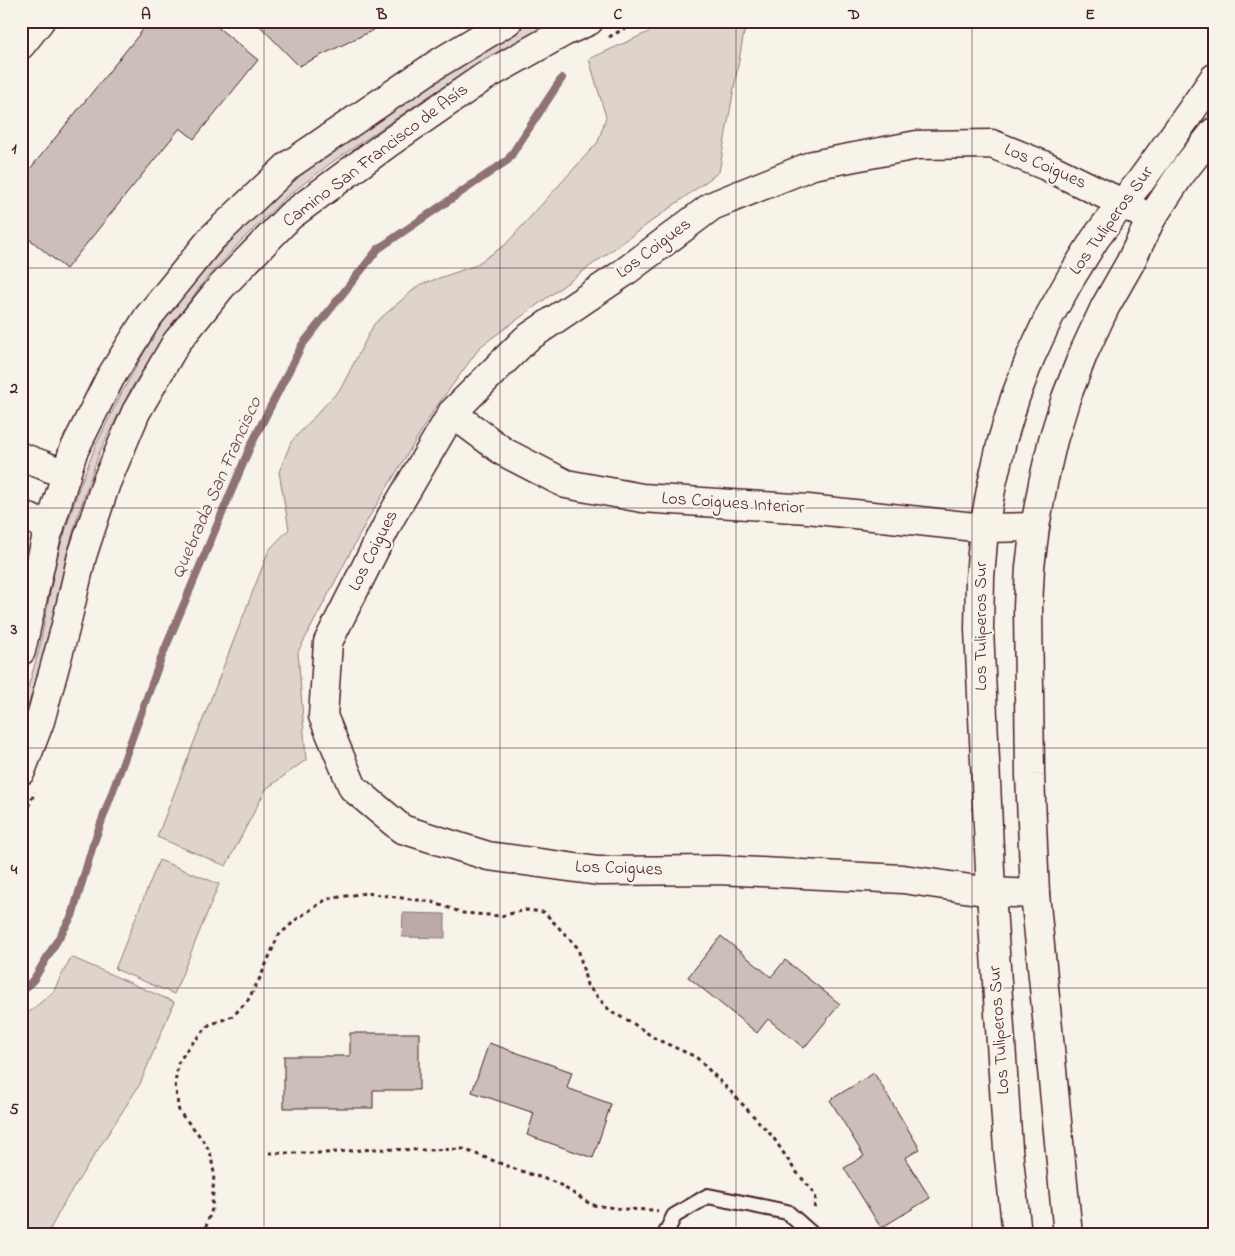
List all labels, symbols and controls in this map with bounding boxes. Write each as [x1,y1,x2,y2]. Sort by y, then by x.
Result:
text: A [141,3,151,27]
text: B [376,3,388,27]
text: C [614,3,623,27]
text: D [847,3,860,27]
text: E [1085,3,1095,27]
street label: Camino San Francisco de Asís [278,78,474,234]
text: 1 [11,137,17,161]
street label: Los Coigues [999,137,1090,198]
street label: Los Tuliperos Sur [1063,161,1161,281]
street label: Los Coigues [611,212,697,287]
text: 2 [9,377,18,401]
water label: Quebrada San Francisco [165,392,270,583]
street label: Los Coigues Interior [661,486,806,523]
street label: Los Coigues [343,506,406,596]
street label: Los Tuliperos Sur [969,561,995,691]
text: 3 [10,618,18,642]
street label: Los Coigues [575,854,663,885]
text: 4 [10,858,18,882]
street label: Los Tuliperos Sur [982,964,1017,1095]
text: 5 [9,1098,19,1122]

